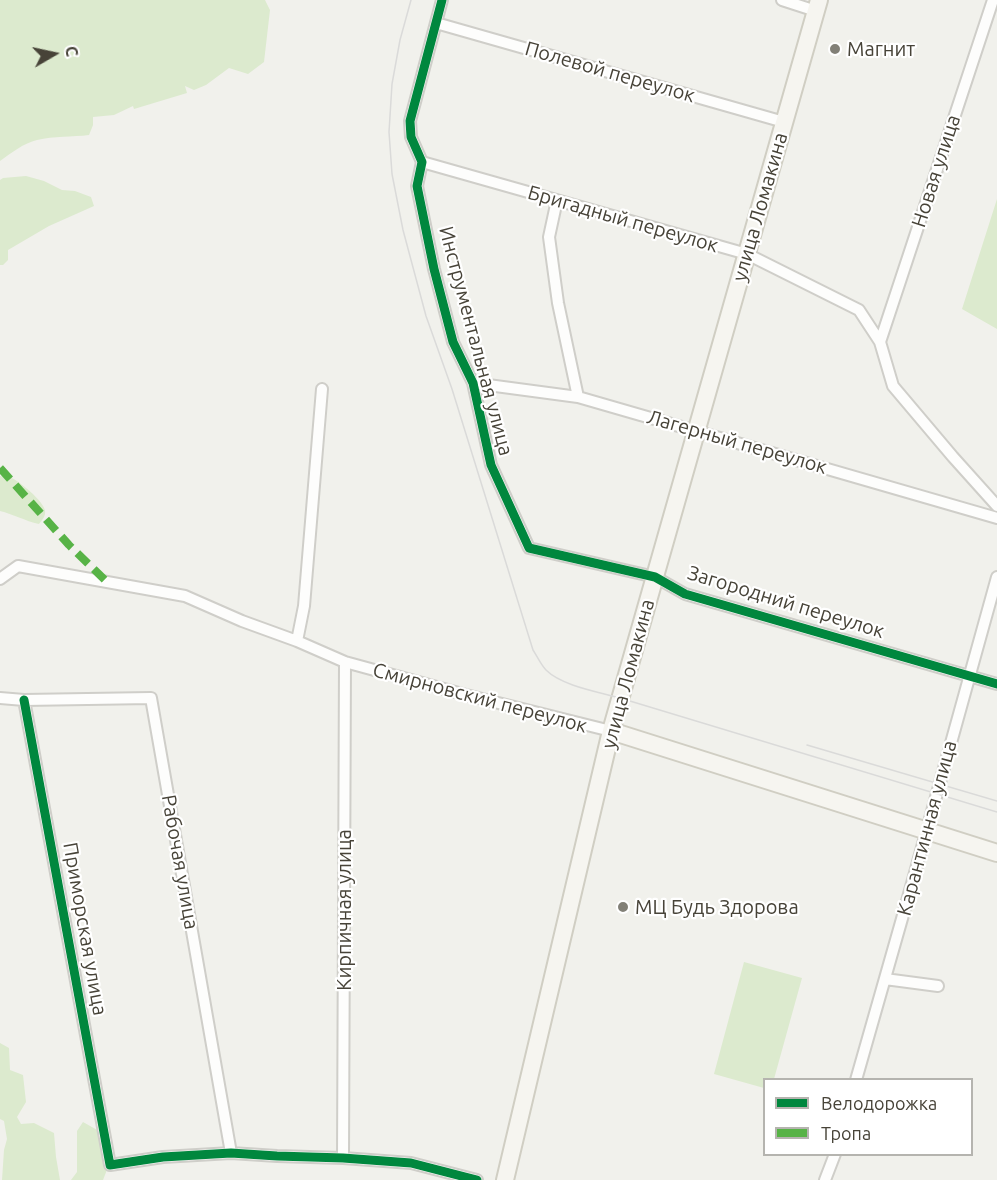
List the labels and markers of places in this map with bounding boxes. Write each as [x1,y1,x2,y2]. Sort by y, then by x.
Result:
place label: Магнит [847,37,915,61]
marker: Магнит [828,42,842,56]
place label: МЦ Будь Здорова [635,895,799,919]
marker: МЦ Будь Здорова [616,900,630,914]

